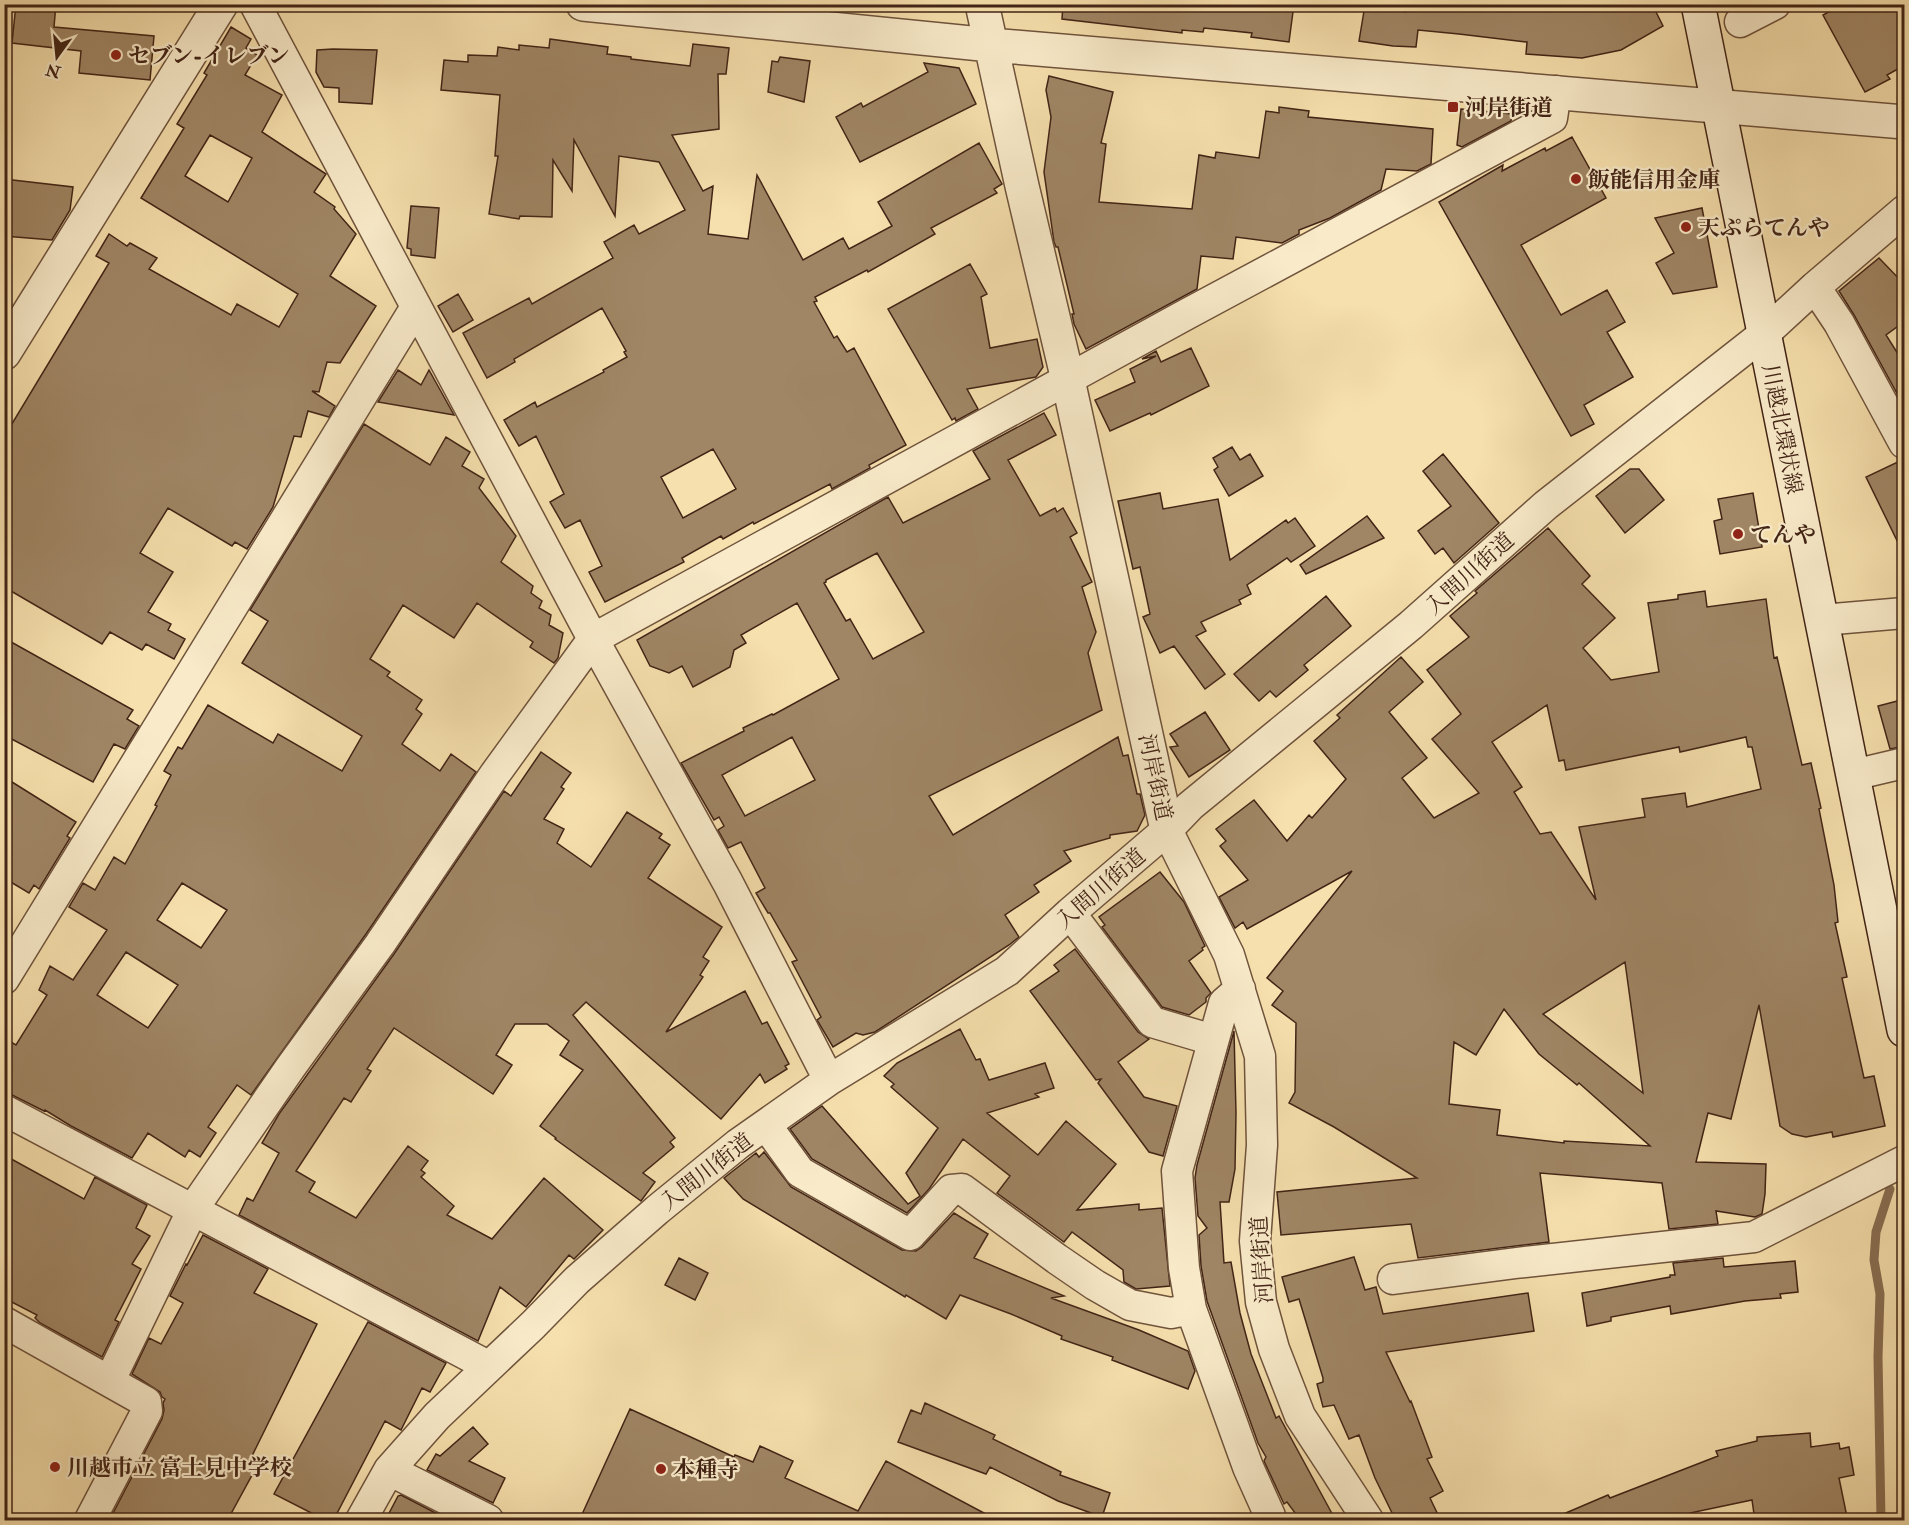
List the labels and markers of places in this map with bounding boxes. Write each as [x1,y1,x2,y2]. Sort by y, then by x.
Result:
place label: セブン-イレブン [128,42,290,70]
marker: セブン-イレブン [109,48,123,62]
place label: 河岸街道 [1465,94,1553,122]
marker: 河岸街道 [1446,100,1460,114]
place label: 飯能信用金庫 [1588,166,1720,194]
marker: 飯能信用金庫 [1569,172,1583,186]
place label: 天ぷらてんや [1698,214,1830,242]
marker: 天ぷらてんや [1679,220,1693,234]
place label: てんや [1750,521,1816,549]
marker: てんや [1731,527,1745,541]
place label: 川越市立 富士見中学校 [67,1454,292,1482]
place label: 本種寺 [673,1456,739,1484]
marker: 川越市立 富士見中学校 [48,1460,62,1474]
marker: 本種寺 [654,1462,668,1476]

